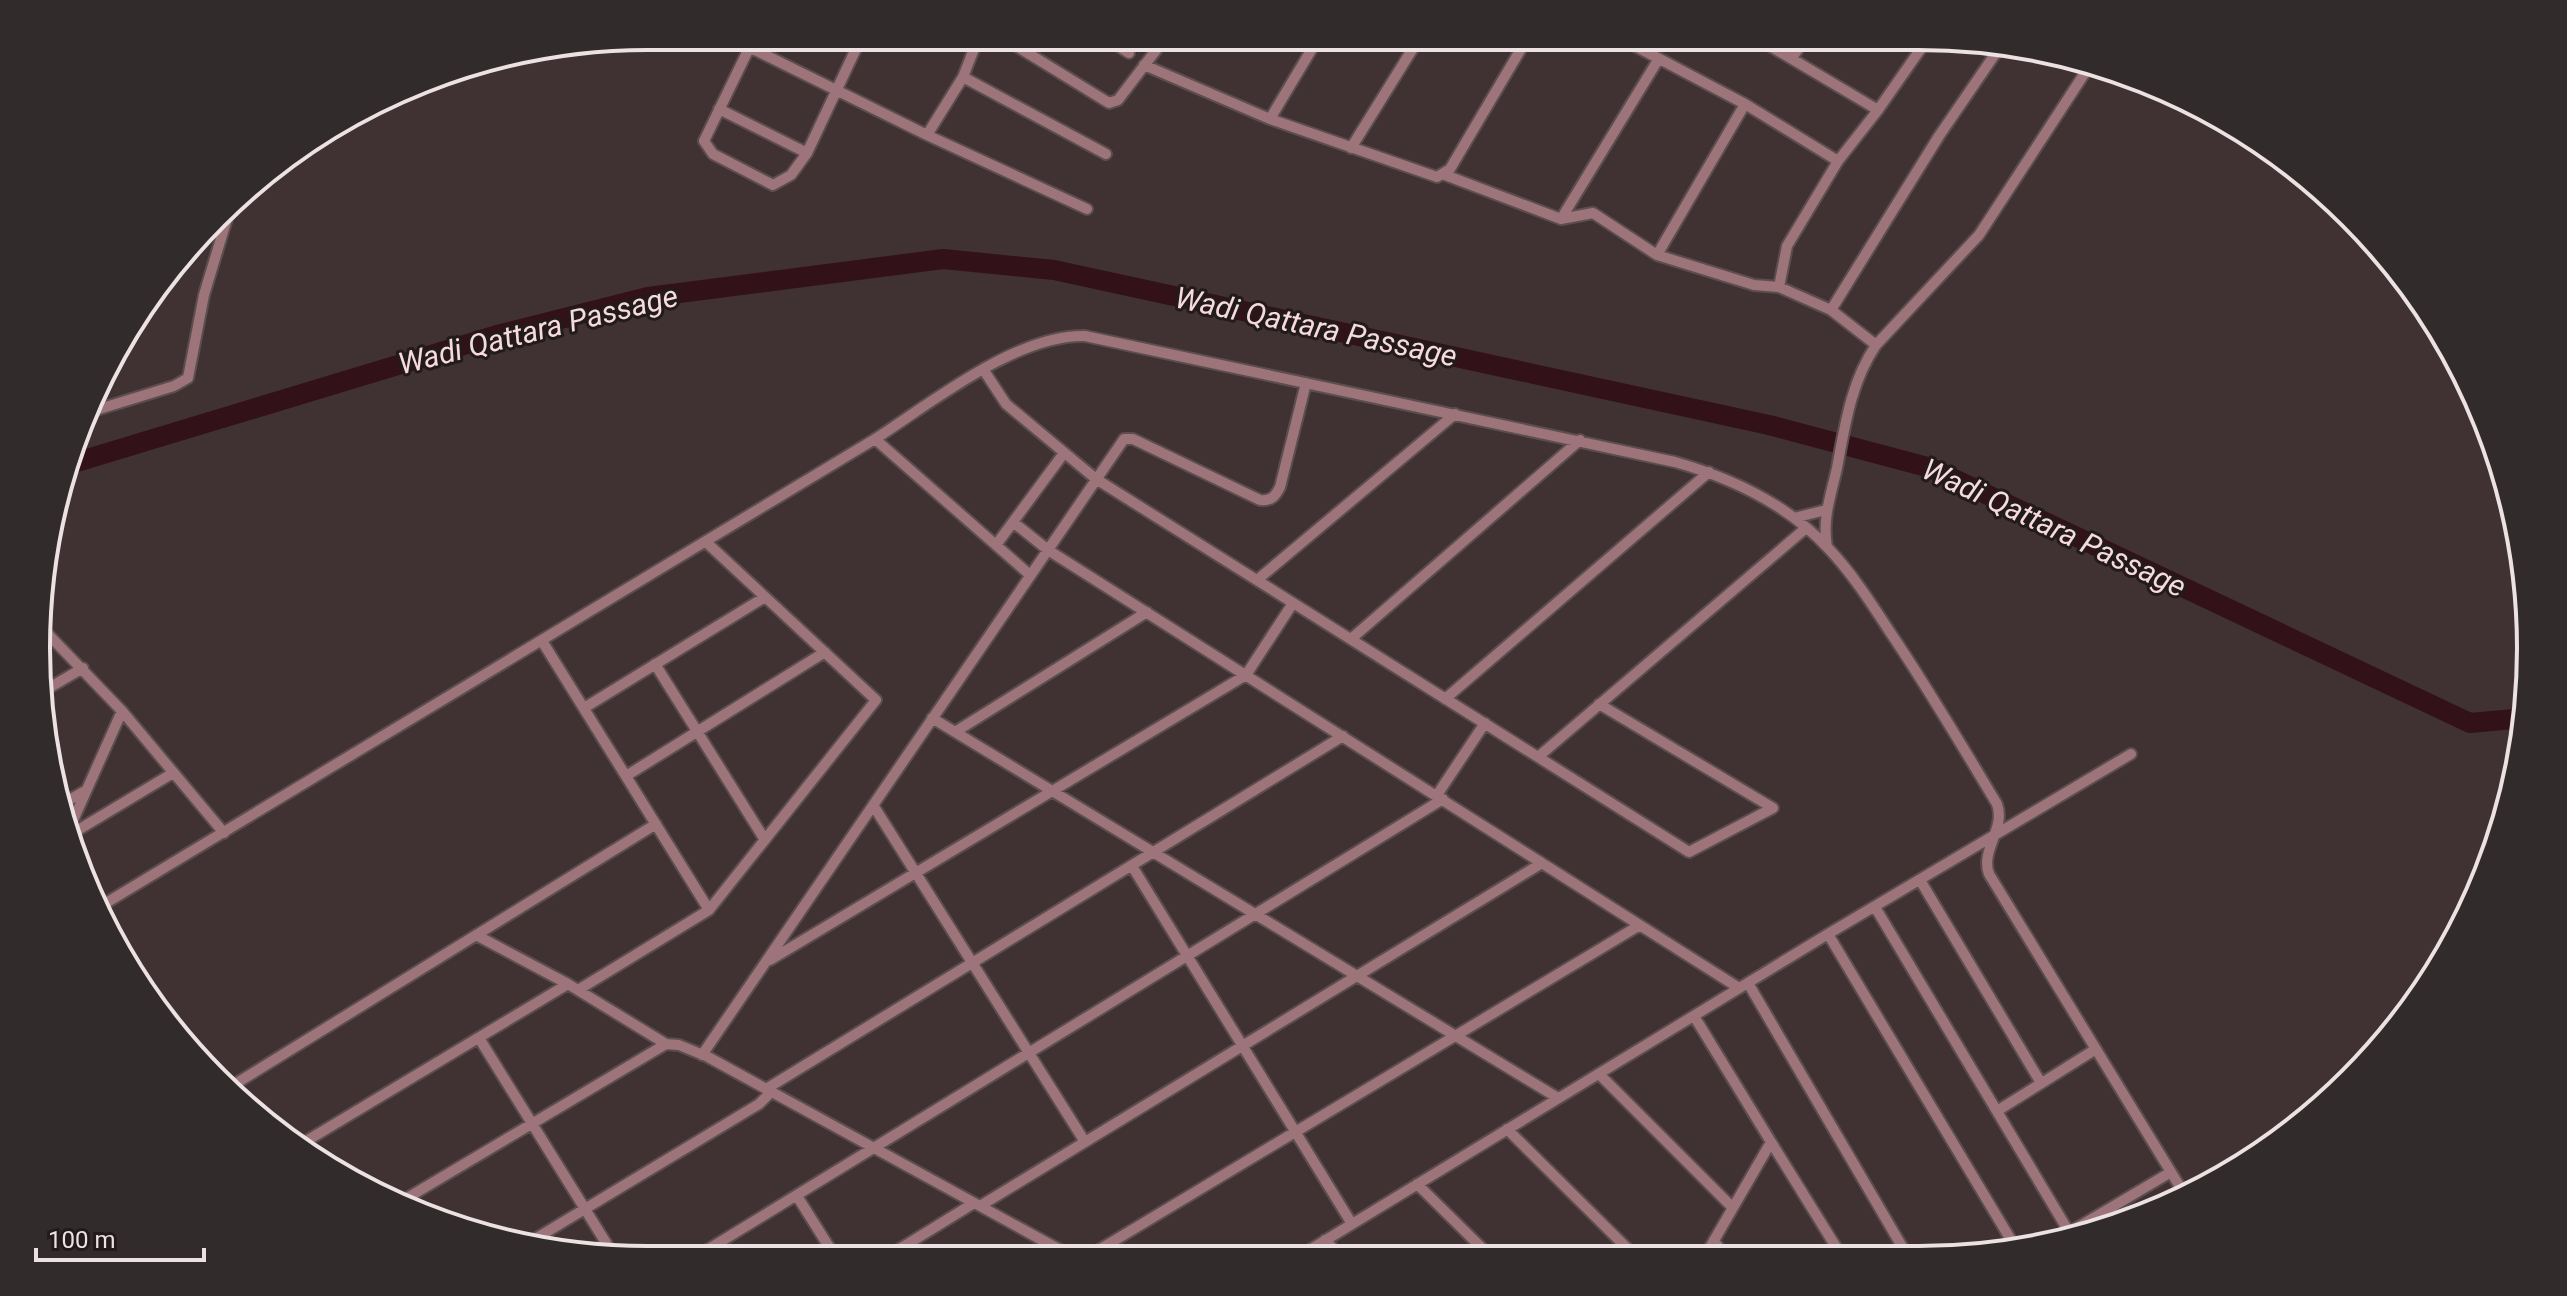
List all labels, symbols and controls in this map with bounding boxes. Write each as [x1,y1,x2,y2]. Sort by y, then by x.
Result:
water label: Wadi Qattara Passage [394,278,681,381]
water label: Wadi Qattara Passage [1172,280,1460,373]
water label: Wadi Qattara Passage [1917,451,2192,604]
scale bar [36,1212,204,1262]
text: 100 m [48,1226,115,1254]

